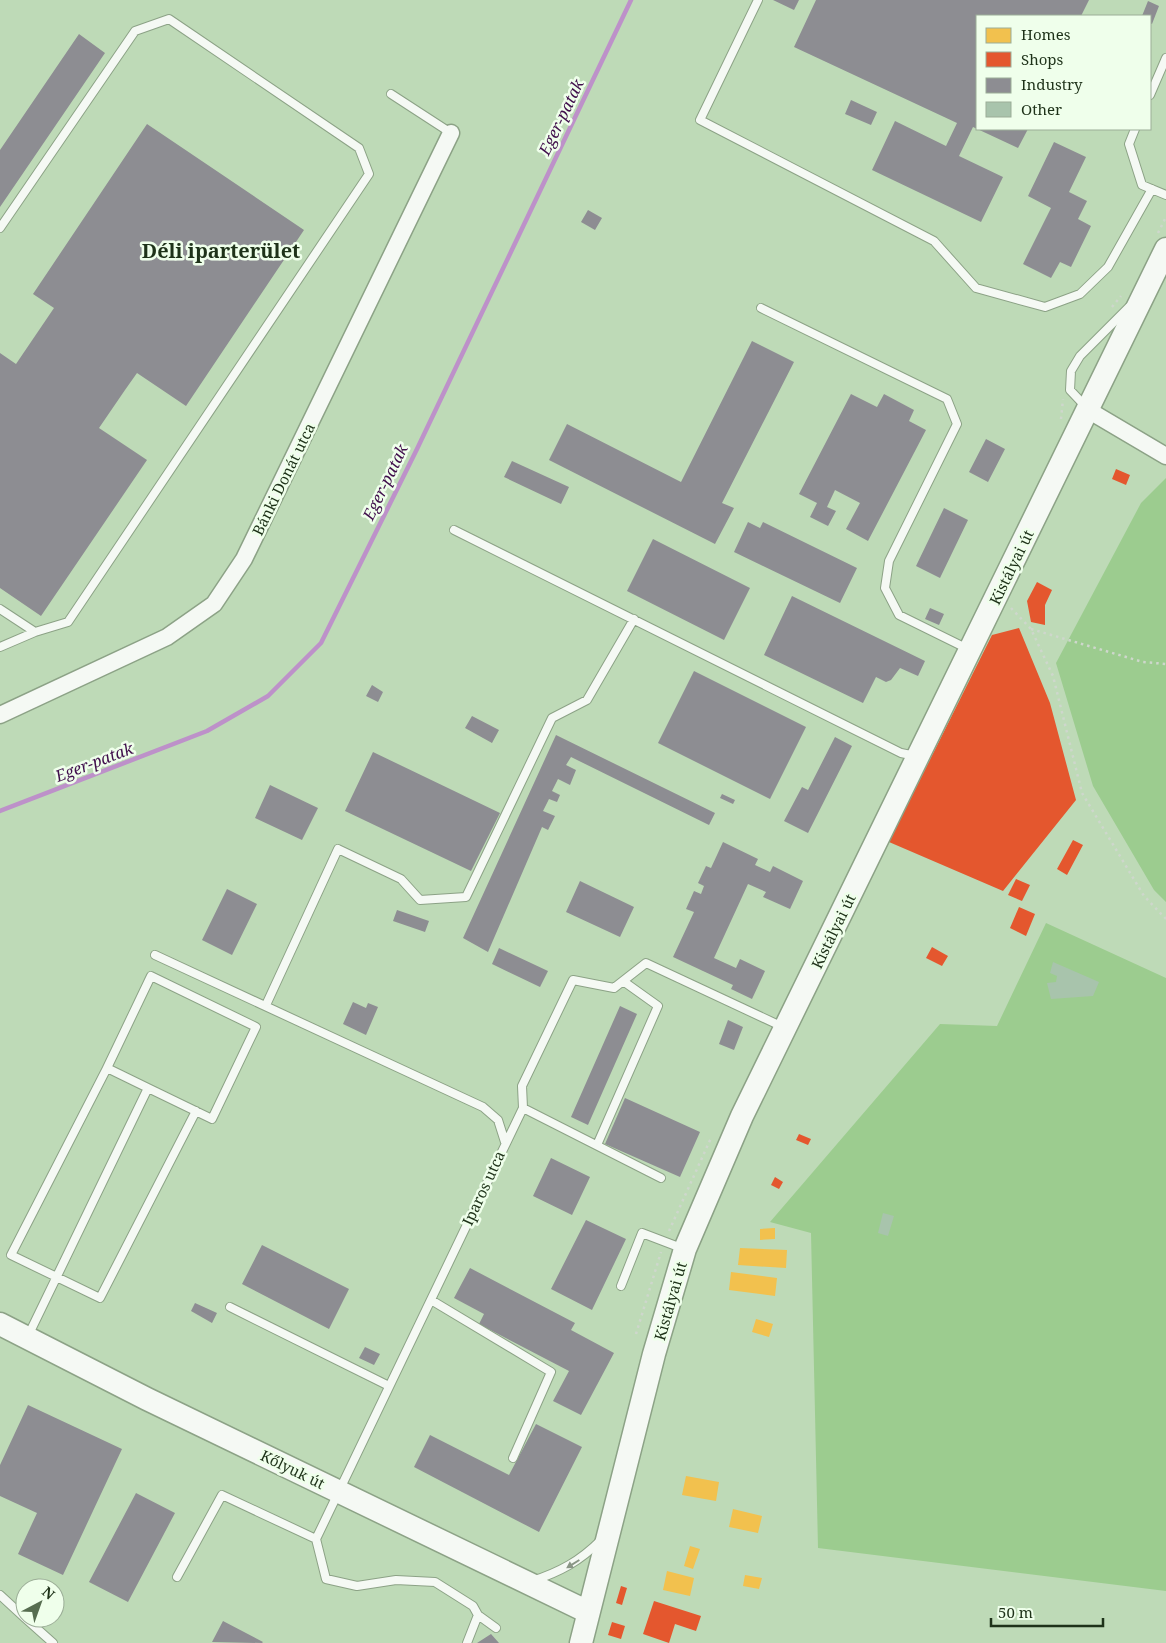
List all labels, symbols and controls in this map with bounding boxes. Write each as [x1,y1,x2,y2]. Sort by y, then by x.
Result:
legend [976,15,1151,130]
text: Homes [1021,24,1071,44]
text: Shops [1021,49,1064,69]
text: Industry [1021,74,1083,94]
water label: Eger-patak [533,75,589,160]
text: Other [1021,99,1062,119]
district label: Déli iparterület [142,237,300,264]
street label: Bánki Donát utca [247,419,319,539]
water label: Eger-patak [357,440,413,525]
street label: Kistályai út [984,526,1038,608]
water label: Eger-patak [51,737,137,787]
street label: Kistályai út [806,890,860,972]
street label: Iparos utca [457,1147,509,1229]
street label: Kistályai út [649,1259,691,1343]
street label: Kőlyuk út [258,1445,328,1493]
one-way arrow [566,1559,579,1568]
north arrow [15,1578,65,1628]
text: N [38,1582,59,1604]
scale bar [991,1596,1104,1628]
text: 50 m [998,1602,1033,1622]

